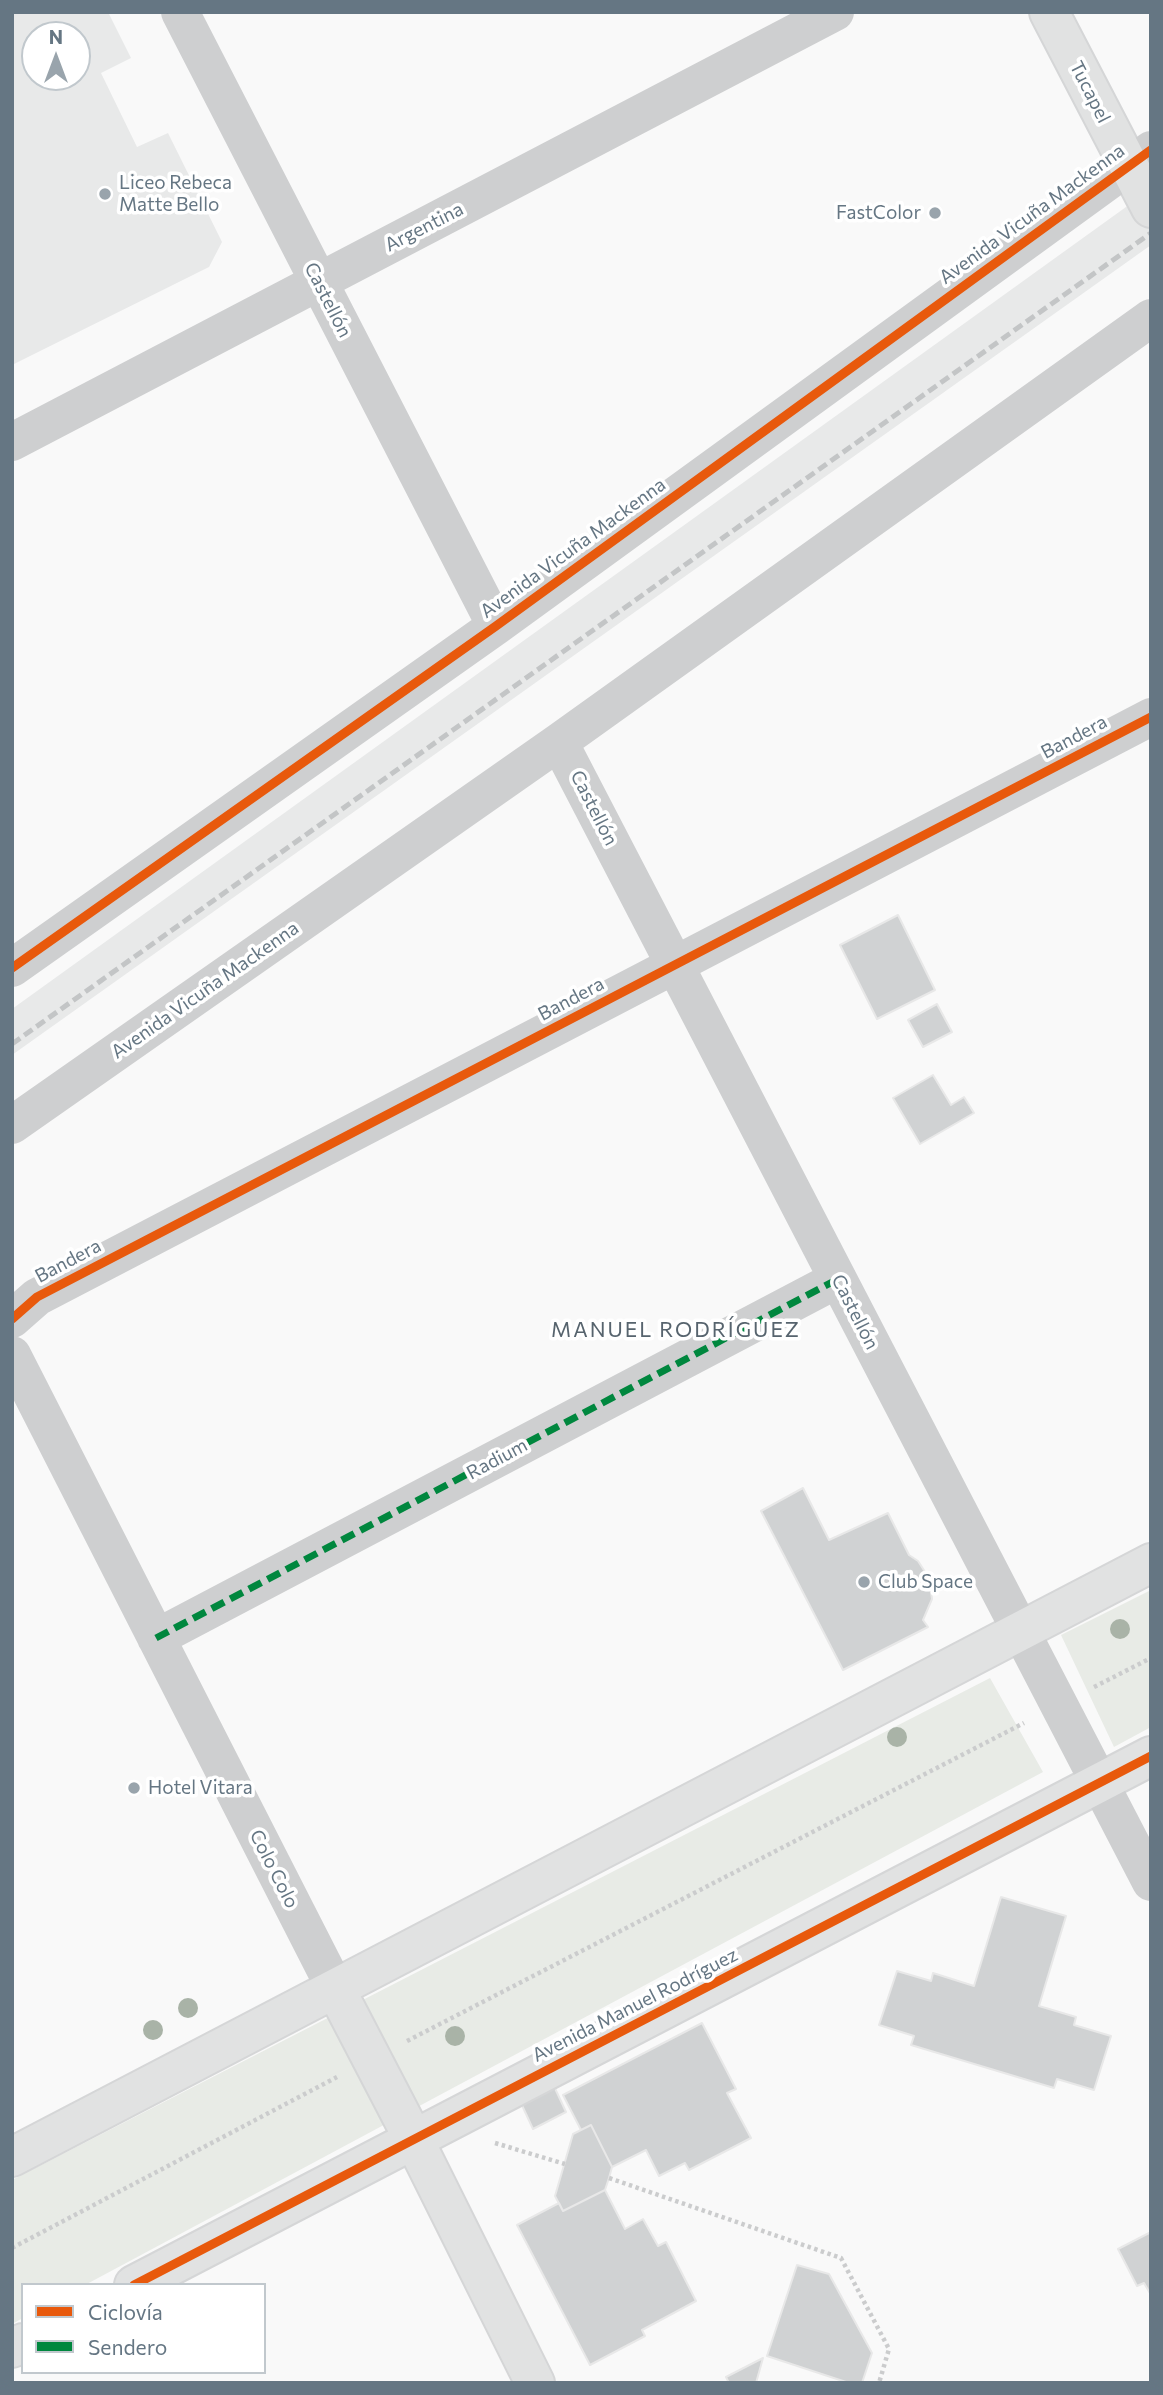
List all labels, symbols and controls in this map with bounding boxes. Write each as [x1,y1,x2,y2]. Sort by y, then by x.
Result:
north arrow [21,21,91,91]
text: N [49,25,63,48]
street label: Tucapel [1065,57,1115,127]
street label: Avenida Vicuña Mackenna [935,139,1129,289]
place label: Liceo Rebeca Matte Bello [119,172,232,216]
marker: Liceo Rebeca Matte Bello [97,186,113,202]
street label: Argentina [381,197,467,257]
place label: FastColor [836,202,921,224]
marker: FastColor [927,205,943,221]
street label: Castellón [299,259,357,341]
street label: Avenida Vicuña Mackenna [476,473,670,623]
street label: Bandera [1037,710,1111,764]
street label: Castellón [565,767,623,849]
street label: Avenida Vicuña Mackenna [107,917,303,1063]
street label: Bandera [534,972,608,1026]
street label: Bandera [31,1234,105,1288]
street label: Castellón [826,1271,884,1353]
district label: MANUEL RODRÍGUEZ [553,1317,799,1343]
street label: Radium [463,1434,531,1484]
place label: Club Space [878,1571,973,1593]
marker: Club Space [856,1574,872,1590]
place label: Hotel Vitara [148,1777,253,1799]
marker: Hotel Vitara [126,1780,142,1796]
street label: Colo Colo [245,1826,303,1912]
street label: Avenida Manuel Rodríguez [529,1943,741,2067]
legend [21,2283,266,2374]
text: Ciclovía [88,2299,163,2324]
text: Sendero [88,2334,167,2359]

